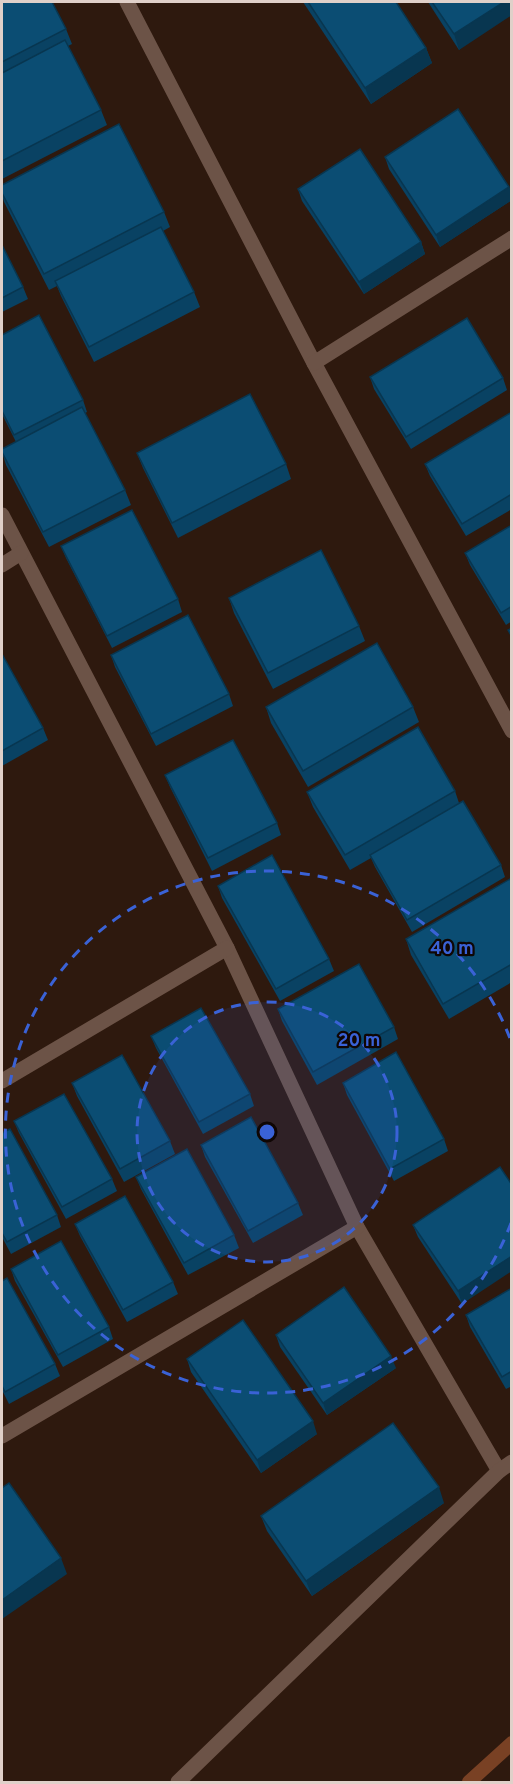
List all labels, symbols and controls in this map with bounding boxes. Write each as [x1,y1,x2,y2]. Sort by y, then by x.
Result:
text: 40 m [430,938,474,961]
text: 20 m [337,1030,381,1053]
centre of rings [257,1122,277,1142]

